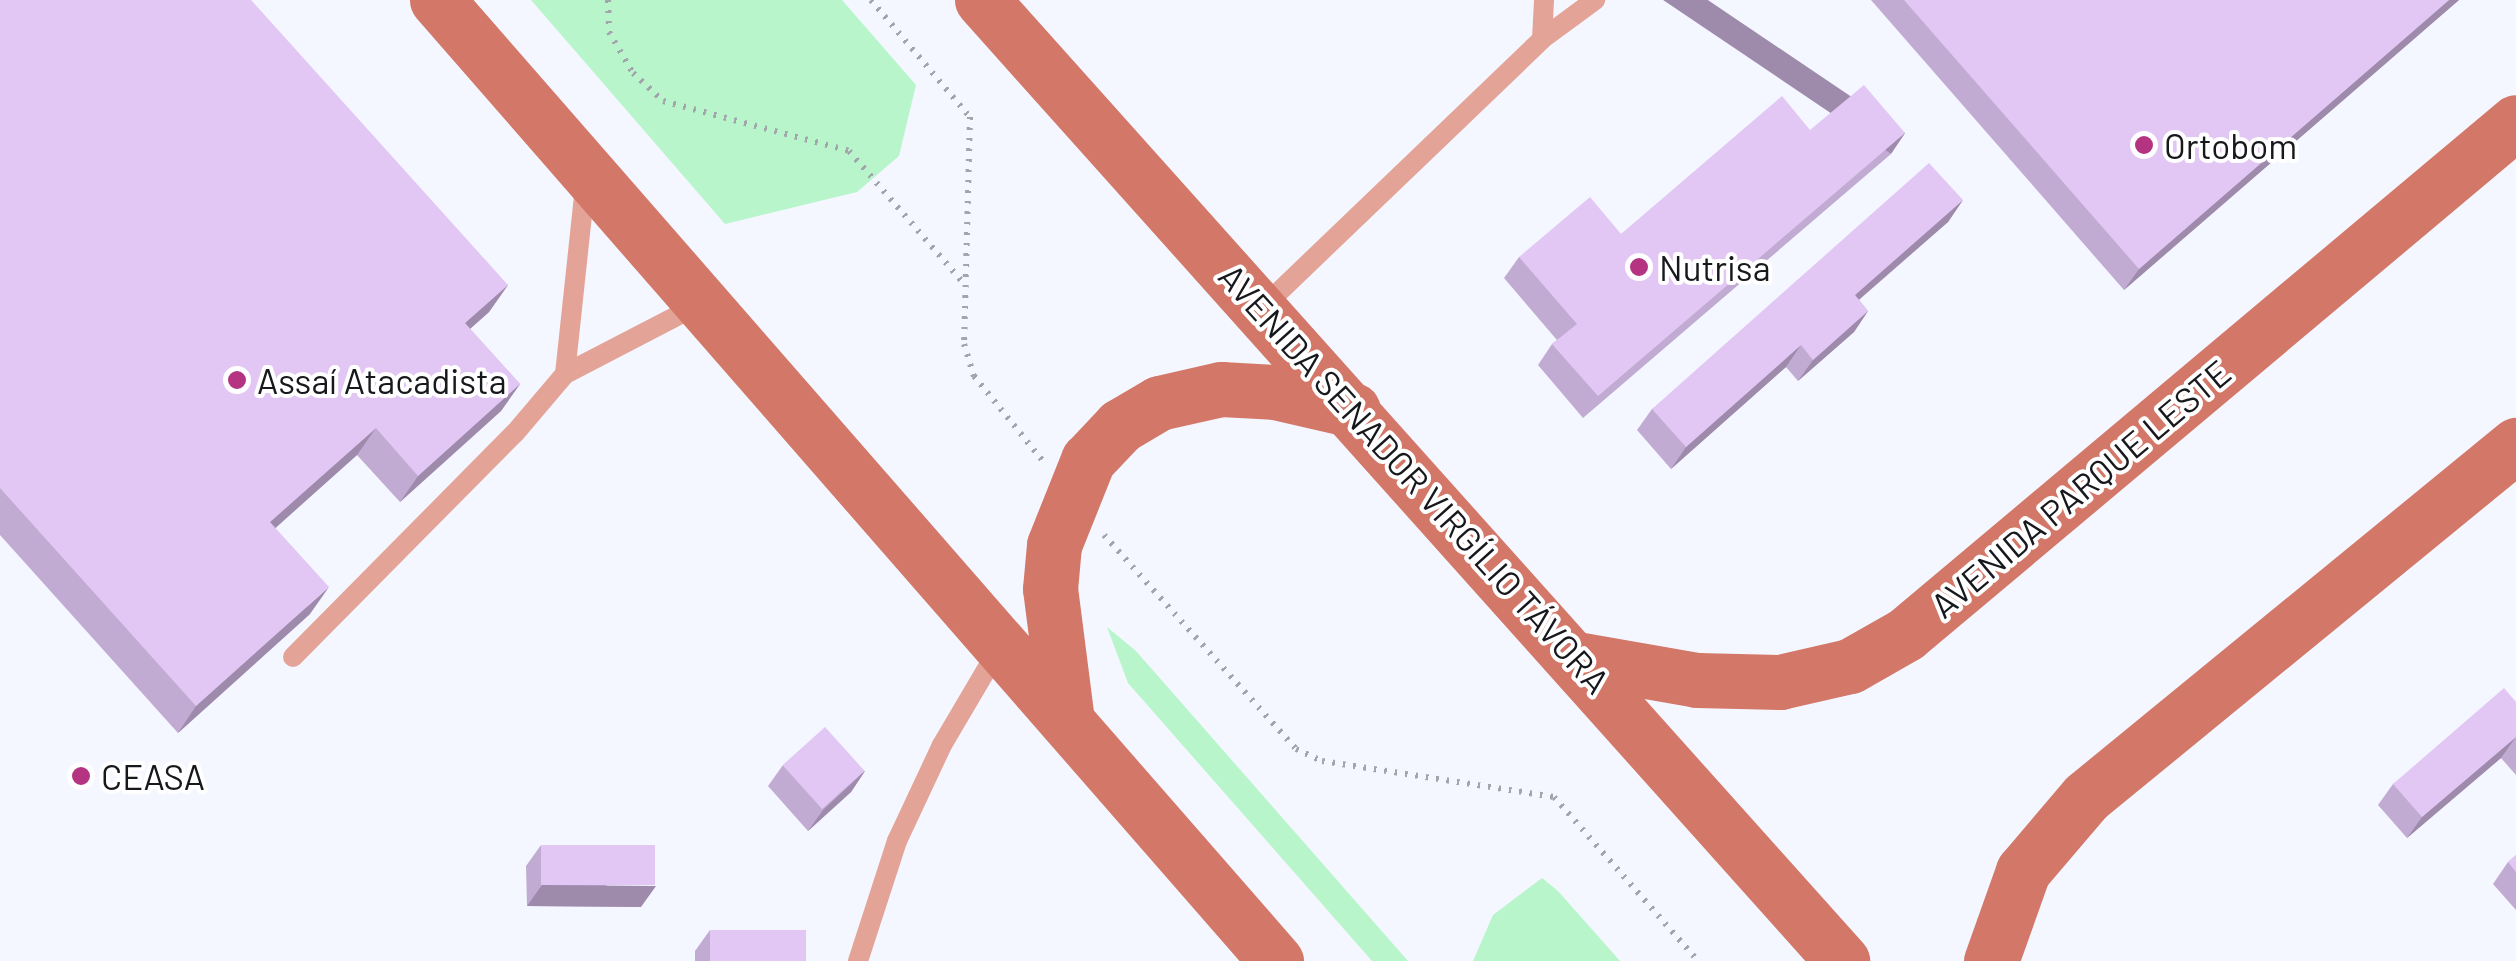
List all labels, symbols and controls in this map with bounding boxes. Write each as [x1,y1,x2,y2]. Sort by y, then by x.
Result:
place label: Ortobom [2164,124,2297,166]
marker: Ortobom [2133,134,2155,156]
place label: Nutrisa [1659,246,1771,288]
street label: AVENIDA SENADOR VIRGÍLIO TÁVORA [1211,255,1619,701]
marker: Nutrisa [1628,256,1650,278]
street label: AVENIDA PARQUE LESTE [1922,350,2238,626]
place label: Assaí Atacadista [257,359,507,401]
marker: Assaí Atacadista [226,369,248,391]
place label: CEASA [101,755,205,797]
marker: CEASA [70,765,92,787]

